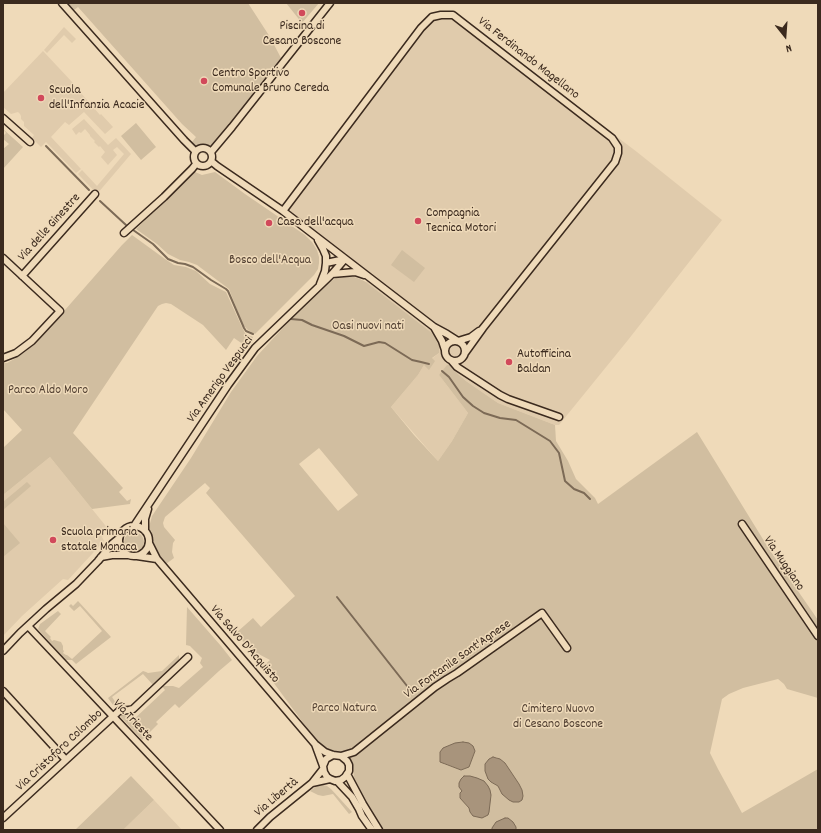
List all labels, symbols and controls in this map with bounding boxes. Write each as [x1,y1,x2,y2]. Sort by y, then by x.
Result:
marker: Piscina di Cesano Boscone [297,8,307,18]
street label: Via Ferdinando Magellano [474,14,582,104]
north arrow [765,16,805,56]
place label: Piscina di Cesano Boscone [263,19,341,50]
text: N [784,39,793,56]
place label: Centro Sportivo Comunale Bruno Cereda [212,66,329,97]
marker: Centro Sportivo Comunale Bruno Cereda [199,76,209,86]
place label: Scuola dell'Infanzia Acacie [49,83,144,114]
marker: Scuola dell'Infanzia Acacie [36,93,46,103]
street label: Via delle Ginestre [15,191,85,265]
place label: Compagnia Tecnica Motori [426,206,496,237]
place label: Casa dell'acqua [277,215,353,231]
marker: Compagnia Tecnica Motori [413,216,423,226]
marker: Casa dell'acqua [264,218,274,228]
park label: Bosco dell'Acqua [229,253,311,269]
park label: Oasi nuovi nati [332,319,404,335]
street label: Via Amerigo Vespucci [184,334,258,426]
place label: Autofficina Baldan [517,347,571,378]
marker: Autofficina Baldan [504,357,514,367]
park label: Parco Aldo Moro [8,383,88,399]
place label: Scuola primaria statale Monaca [61,525,137,556]
street label: Via Muggiano [759,534,807,594]
marker: Scuola primaria statale Monaca [48,535,58,545]
street label: Via Salvo D'Acquisto [206,603,282,687]
street label: Via Fontanile Sant'Agnese [401,617,515,703]
street label: Via Trieste [109,697,155,745]
park label: Parco Natura [312,701,376,717]
park label: Cimitero Nuovo di Cesano Boscone [513,702,603,733]
street label: Via Cristoforo Colombo [13,707,107,795]
street label: Via Libertà [252,775,302,821]

